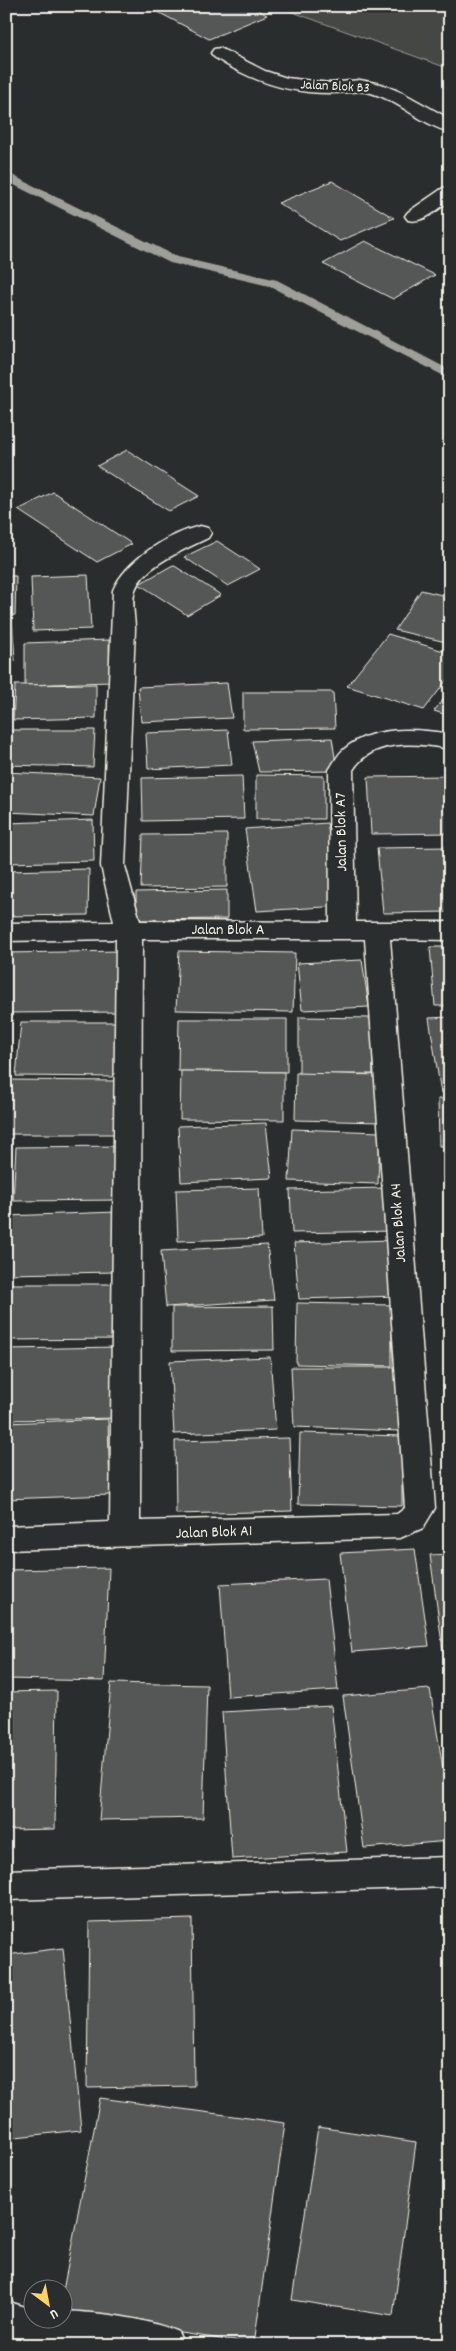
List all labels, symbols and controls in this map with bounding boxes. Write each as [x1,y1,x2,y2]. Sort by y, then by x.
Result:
street label: Jalan Blok B3 [300,75,370,99]
street label: Jalan Blok A7 [330,792,354,872]
street label: Jalan Blok A [191,919,265,942]
street label: Jalan Blok A4 [385,1182,413,1264]
street label: Jalan Blok A1 [175,1520,253,1546]
north arrow [22,2278,72,2328]
text: U [45,2303,62,2324]

